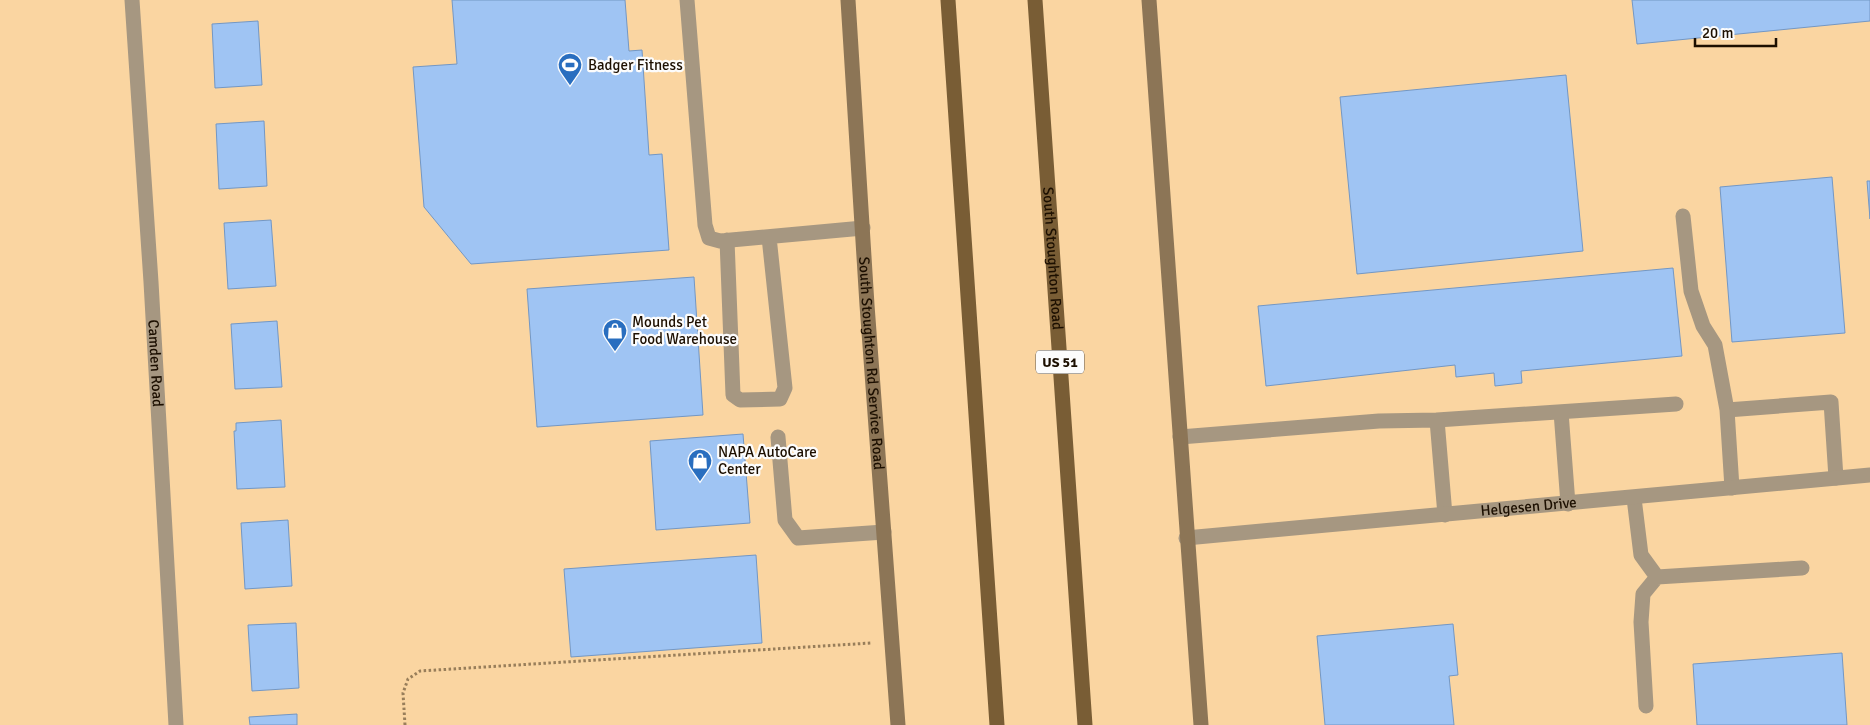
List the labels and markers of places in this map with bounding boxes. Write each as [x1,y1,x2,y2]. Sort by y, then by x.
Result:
sports icon: Badger Fitness [557,52,583,86]
place label: Badger Fitness [588,56,683,74]
place label: Mounds Pet Food Warehouse [632,313,737,348]
shop icon: Mounds Pet Food Warehouse [602,318,628,352]
place label: NAPA AutoCare Center [718,443,817,478]
shop icon: NAPA AutoCare Center [687,448,713,482]

